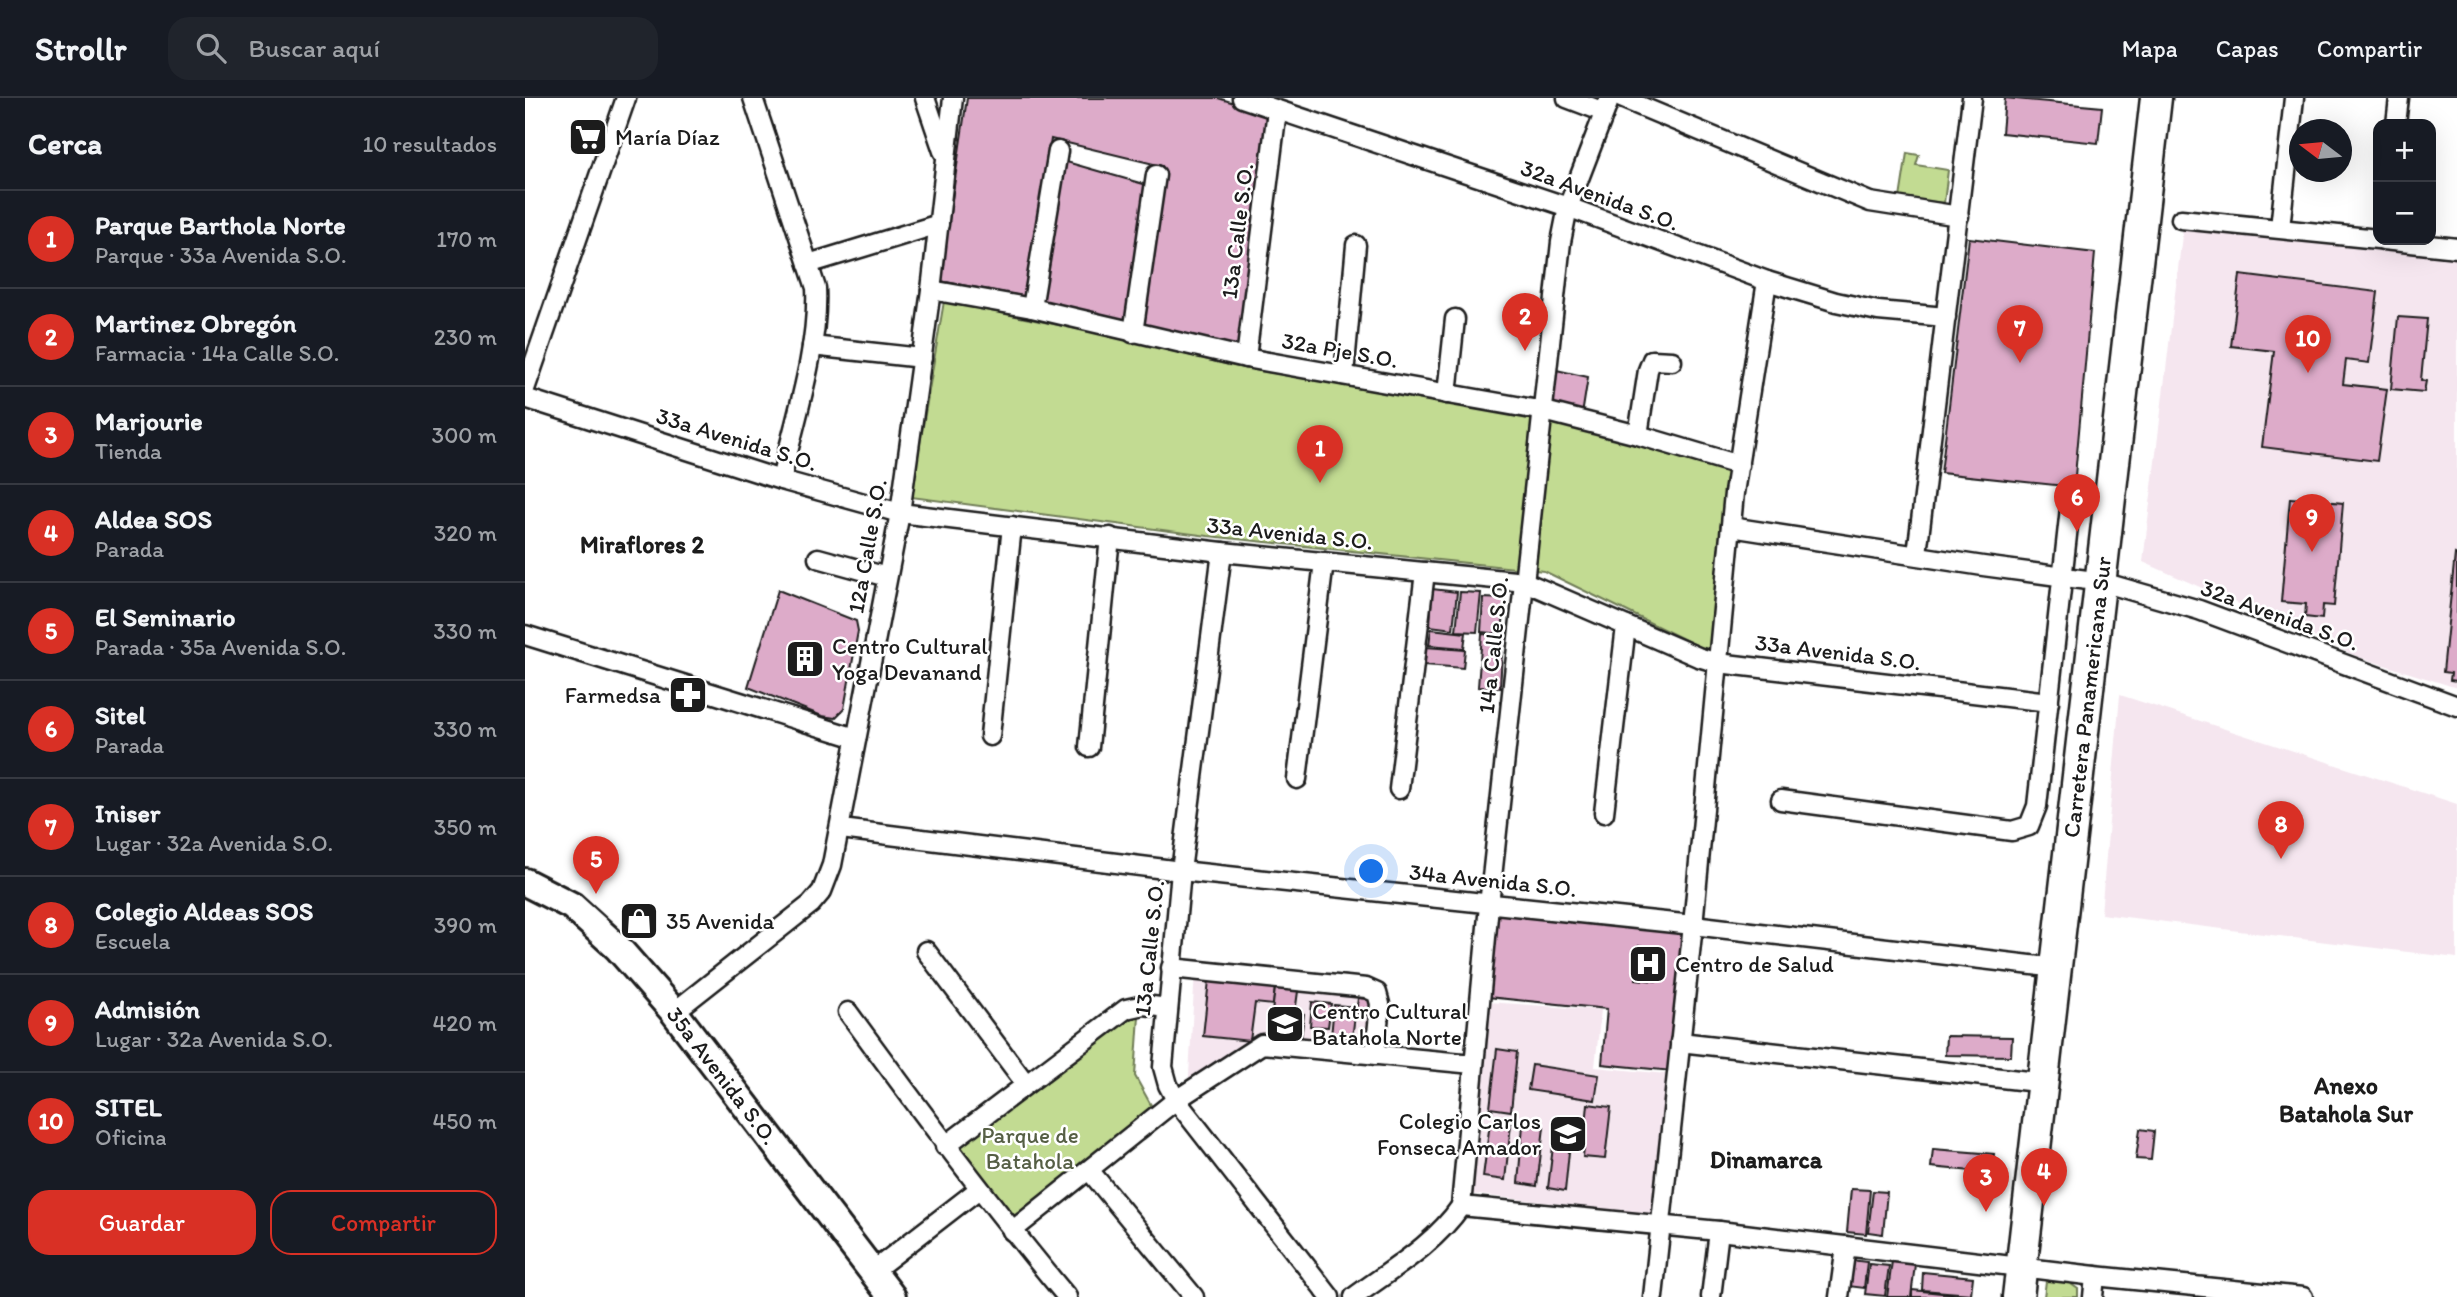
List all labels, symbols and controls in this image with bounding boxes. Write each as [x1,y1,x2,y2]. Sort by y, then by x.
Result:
search box [168,17,658,80]
text: Strollr [35,29,126,68]
icon: search [192,29,230,67]
text: Buscar aquí [248,32,380,64]
text: Mapa [2122,34,2178,63]
text: Capas [2216,34,2279,63]
text: Compartir [2317,34,2422,63]
supermarket icon: María Díaz [567,116,609,158]
north arrow [2289,119,2352,182]
map controls [2373,119,2436,245]
button: + [2373,119,2436,182]
place label: María Díaz [615,123,720,151]
text: Cerca [28,125,102,162]
text: 10 resultados [363,130,497,158]
street label: 32a Avenida S.O. [1517,153,1683,237]
street label: 13a Calle S.O. [1215,161,1259,301]
button: − [2373,182,2436,245]
text: Parque Barthola Norte [95,209,346,241]
text: 1 [46,225,56,253]
text: 170 m [436,225,497,253]
text: Parque · 33a Avenida S.O. [95,241,347,269]
pin: 2 [1502,293,1548,351]
pin: 7 [1997,305,2043,363]
text: Martinez Obregón [95,307,296,339]
pin: 10 [2285,315,2331,373]
text: 2 [45,323,57,351]
text: 230 m [434,323,497,351]
street label: 32a Pje S.O. [1280,326,1400,374]
text: Farmacia · 14a Calle S.O. [95,339,339,367]
street label: 33a Avenida S.O. [653,401,821,477]
text: Marjourie [95,405,203,437]
text: 3 [45,421,57,449]
text: 300 m [432,421,497,449]
pin: 1 [1297,425,1343,483]
text: Tienda [95,437,162,465]
pin: 6 [2054,474,2100,532]
street label: 12a Calle S.O. [841,476,893,616]
pin: 9 [2289,494,2335,552]
text: Aldea SOS [95,503,212,535]
street label: 33a Avenida S.O. [1206,510,1374,556]
text: 4 [44,519,58,547]
text: 320 m [434,519,497,547]
district label: Miraflores 2 [580,530,704,559]
text: Parada [95,535,164,563]
street label: Carretera Panamericana Sur [2057,555,2117,839]
street label: 32a Avenida S.O. [2197,573,2363,657]
street label: 14a Calle S.O. [1472,575,1514,715]
text: El Seminario [95,601,236,633]
text: 5 [45,617,57,645]
text: 330 m [433,617,497,645]
street label: 33a Avenida S.O. [1753,628,1923,676]
place label: Centro Cultural Yoga Devanand [832,632,988,686]
text: Parada · 35a Avenida S.O. [95,633,346,661]
building icon: Centro Cultural Yoga Devanand [784,638,826,680]
pharmacy icon: Farmedsa [667,674,709,716]
place label: Farmedsa [565,681,661,709]
text: Sitel [95,699,146,731]
text: 6 [45,715,57,743]
text: 330 m [433,715,497,743]
text: Parada [95,731,164,759]
text: Iniser [95,797,160,829]
pin: 8 [2258,801,2304,859]
text: 7 [45,813,57,841]
text: 350 m [434,813,497,841]
text: Lugar · 32a Avenida S.O. [95,829,333,857]
pin: 5 [573,836,619,894]
your location [1354,854,1388,888]
street label: 34a Avenida S.O. [1408,857,1578,903]
street label: 13a Calle S.O. [1128,879,1170,1017]
text: Colegio Aldeas SOS [95,895,313,927]
shop icon: 35 Avenida [618,900,660,942]
place label: 35 Avenida [666,907,774,935]
text: 8 [45,911,57,939]
text: 390 m [434,911,497,939]
text: Escuela [95,927,171,955]
hospital icon: Centro de Salud [1627,943,1669,985]
place label: Centro de Salud [1675,950,1834,978]
text: Admisión [95,993,200,1025]
place label: Centro Cultural Batahola Norte [1312,997,1468,1051]
street label: 35a Avenida S.O. [661,1001,784,1150]
school or university icon: Centro Cultural Batahola Norte [1264,1003,1306,1045]
text: 9 [45,1009,57,1037]
text: 420 m [432,1009,497,1037]
text: Lugar · 32a Avenida S.O. [95,1025,333,1053]
district label: Anexo Batahola Sur [2279,1071,2413,1128]
text: SITEL [95,1091,162,1123]
text: 10 [39,1107,63,1135]
text: 450 m [432,1107,497,1135]
place label: Colegio Carlos Fonseca Amador [1377,1107,1541,1161]
school or university icon: Colegio Carlos Fonseca Amador [1547,1113,1589,1155]
park label: Parque de Batahola [981,1121,1079,1175]
text: Oficina [95,1123,167,1151]
district label: Dinamarca [1710,1145,1823,1174]
pin: 4 [2021,1148,2067,1206]
pin: 3 [1963,1154,2009,1212]
button: Guardar [28,1190,256,1255]
button: Compartir [270,1190,497,1255]

